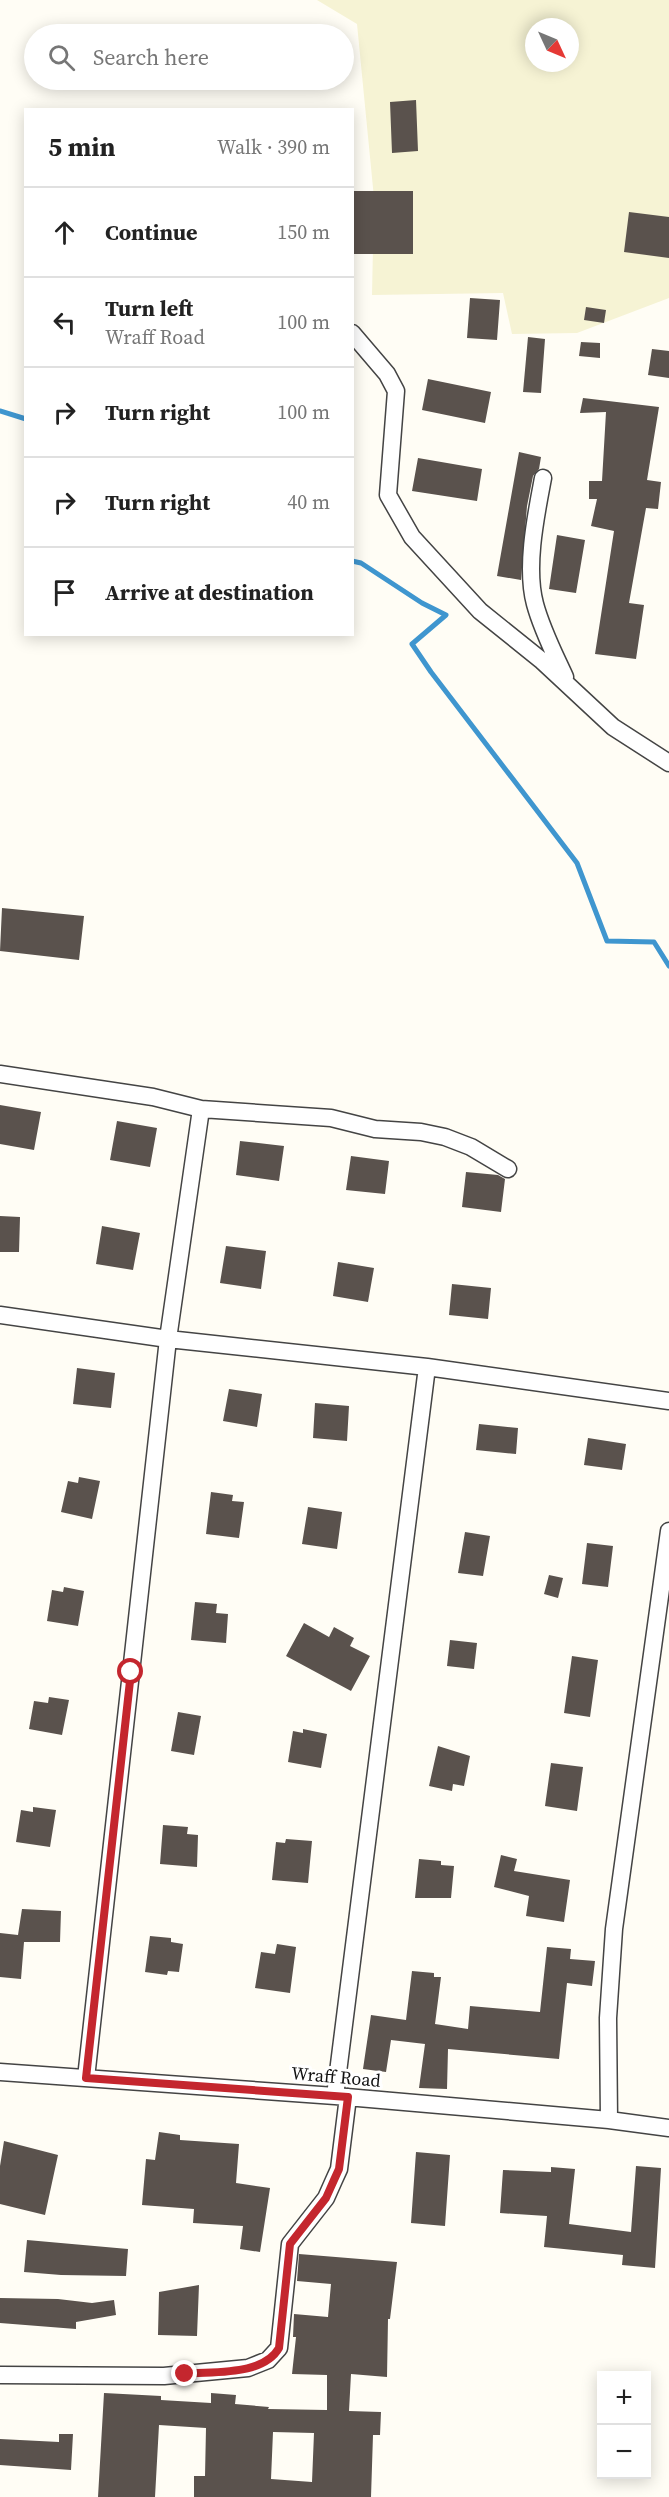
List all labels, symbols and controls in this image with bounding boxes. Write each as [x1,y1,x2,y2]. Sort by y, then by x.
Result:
north arrow [525,18,579,72]
search box [24,24,354,90]
icon: search [45,41,78,74]
text: Search here [93,42,209,72]
text: 5 min [48,129,115,165]
text: Walk · 390 m [217,133,330,161]
icon: ahead [48,216,81,249]
text: Continue [105,217,198,247]
text: 150 m [277,218,330,246]
text: Turn left [105,293,193,323]
icon: left [48,306,81,339]
text: 100 m [277,308,330,336]
text: Wraff Road [105,323,205,351]
icon: right [48,396,81,429]
text: Turn right [105,397,210,427]
text: 100 m [277,398,330,426]
icon: right [48,486,81,519]
text: Turn right [105,487,210,517]
text: 40 m [287,488,330,516]
icon: arrive [48,576,81,609]
text: Arrive at destination [105,577,314,607]
route start [117,1658,143,1684]
street label: Wraff Road [290,2060,382,2093]
route end [171,2360,197,2386]
map controls [597,2371,651,2479]
button: + [597,2371,651,2425]
button: − [597,2425,651,2479]

